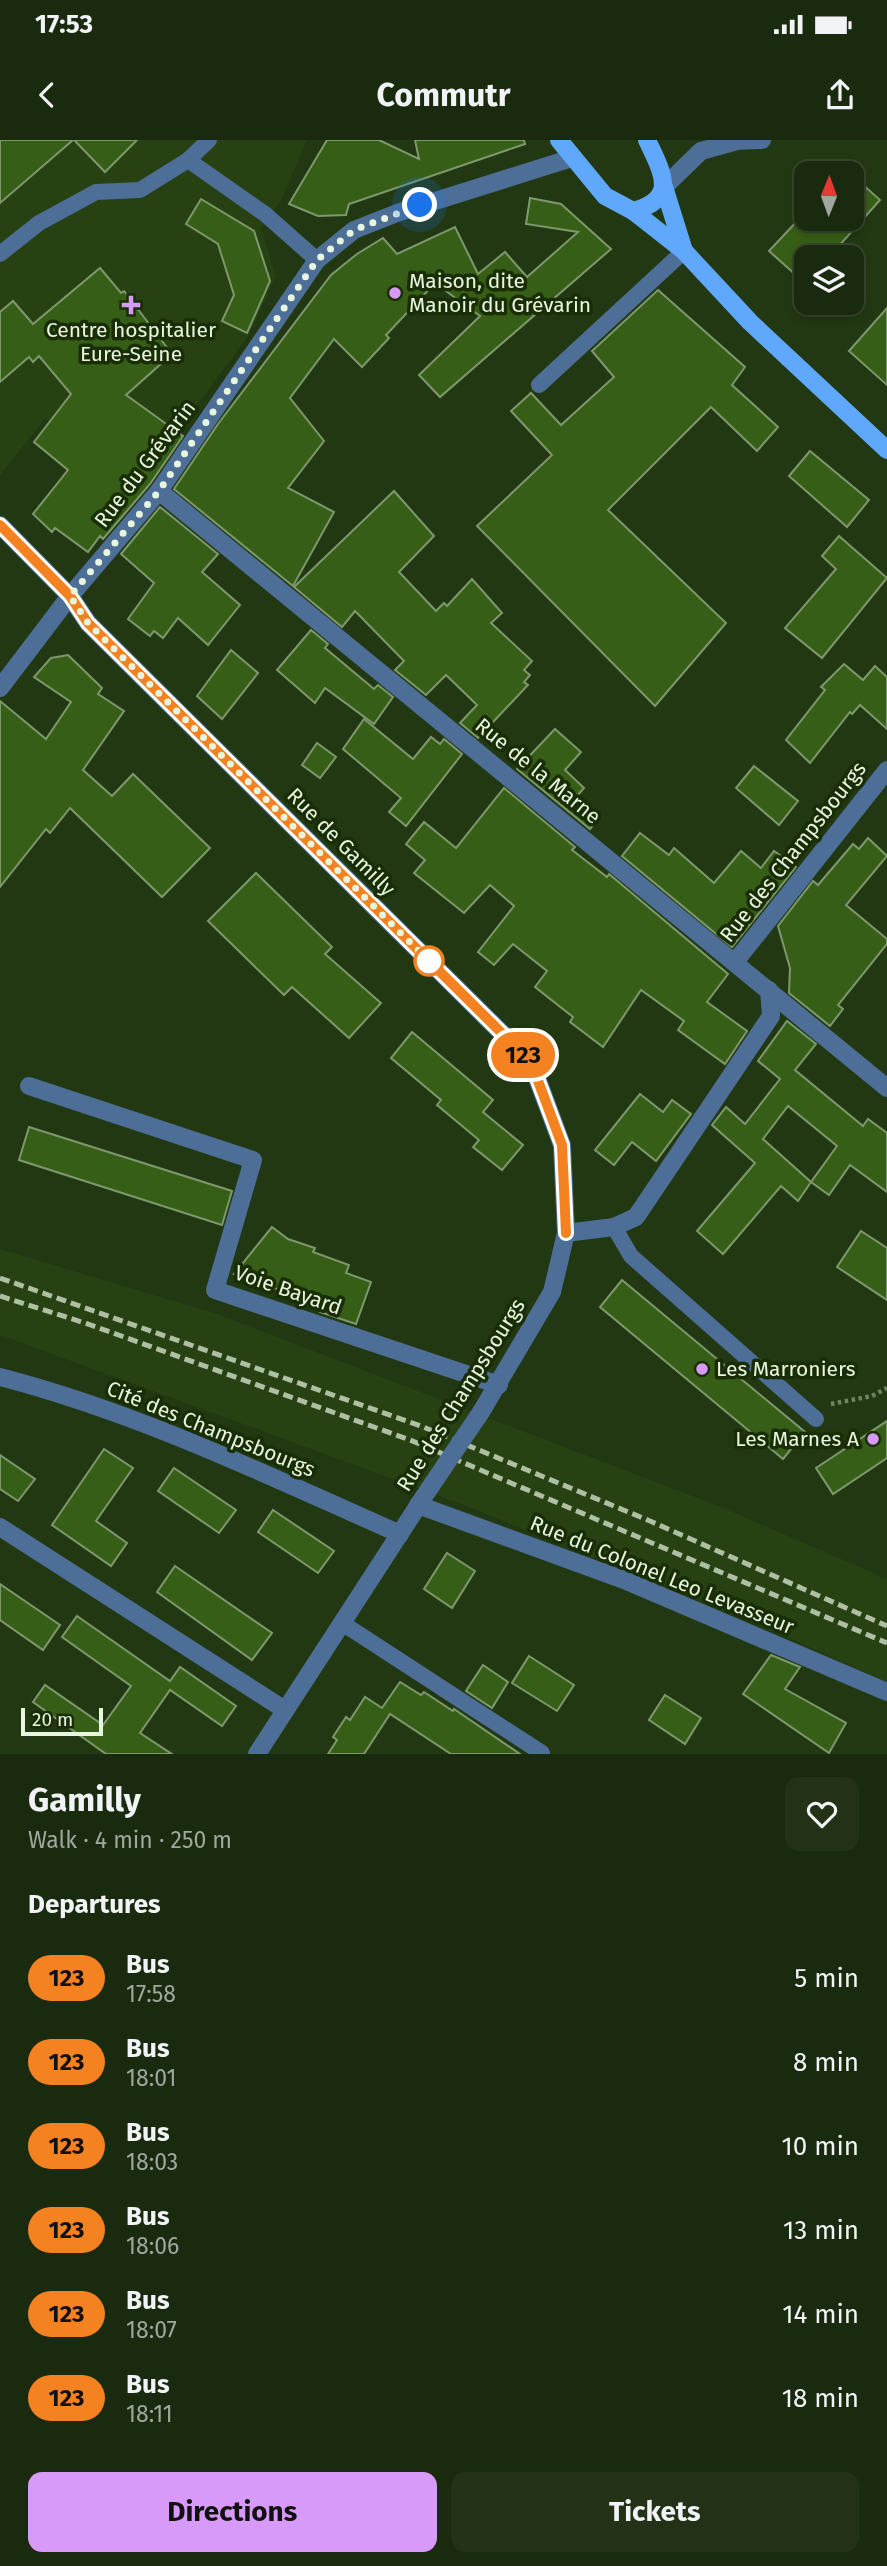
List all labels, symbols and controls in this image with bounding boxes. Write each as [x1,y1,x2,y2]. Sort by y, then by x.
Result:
text: 17:53 [35,9,93,40]
icon: back [28,76,66,114]
text: Commutr [376,76,511,114]
icon: share [821,76,859,114]
north arrow [794,161,864,231]
map controls [794,161,864,315]
your location [402,187,437,222]
button: layers [794,245,864,315]
place label: Maison, dite Manoir du Grévarin [409,268,591,318]
marker: Maison, dite Manoir du Grévarin [387,285,403,301]
marker: Centre hospitalier Eure-Seine [121,295,141,315]
place label: Centre hospitalier Eure-Seine [46,317,216,367]
street label: Rue du Grévarin [89,395,201,533]
street label: Rue de la Marne [470,712,606,830]
street label: Rue des Champsbourgs [714,756,872,948]
street label: Rue de Gamilly [281,782,401,902]
unlabelled marker [414,946,444,976]
line badge: 123 [483,1032,563,1078]
text: 123 [505,1041,541,1069]
street label: Voie Bayard [231,1260,345,1320]
street label: Rue des Champsbourgs [391,1294,531,1496]
place label: Les Marroniers [716,1356,856,1382]
marker: Les Marroniers [694,1361,710,1377]
street label: Cité des Champsbourgs [103,1375,319,1483]
place label: Les Marnes A [735,1426,859,1452]
marker: Les Marnes A [865,1431,881,1447]
street label: Rue du Colonel Leo Levasseur [526,1510,798,1640]
scale bar [21,1705,103,1737]
text: 20 m [32,1708,73,1731]
button: heart [785,1777,859,1851]
text: Gamilly [28,1780,141,1820]
text: Walk · 4 min · 250 m [28,1826,232,1854]
text: Departures [28,1889,161,1920]
text: Bus [126,1949,169,1980]
text: 5 min [794,1963,859,1994]
text: 123 [49,1964,84,1992]
text: 17:58 [126,1980,176,2008]
text: Bus [126,2033,169,2064]
text: 8 min [793,2047,859,2078]
text: 123 [49,2048,84,2076]
text: 18:01 [126,2064,176,2092]
text: Bus [126,2117,169,2148]
text: 10 min [781,2131,859,2162]
text: 123 [49,2132,84,2160]
text: 18:03 [126,2148,178,2176]
text: Bus [126,2201,169,2232]
text: 13 min [783,2215,859,2246]
text: 123 [49,2216,84,2244]
text: 18:06 [126,2232,179,2260]
text: Bus [126,2285,169,2316]
text: 14 min [782,2299,859,2330]
text: 123 [49,2300,84,2328]
text: 18:07 [126,2316,177,2344]
text: Bus [126,2369,169,2400]
text: 18 min [782,2383,859,2414]
text: 123 [49,2384,84,2412]
text: 18:11 [126,2400,173,2428]
button: Directions [28,2472,437,2552]
button: Tickets [451,2472,859,2552]

